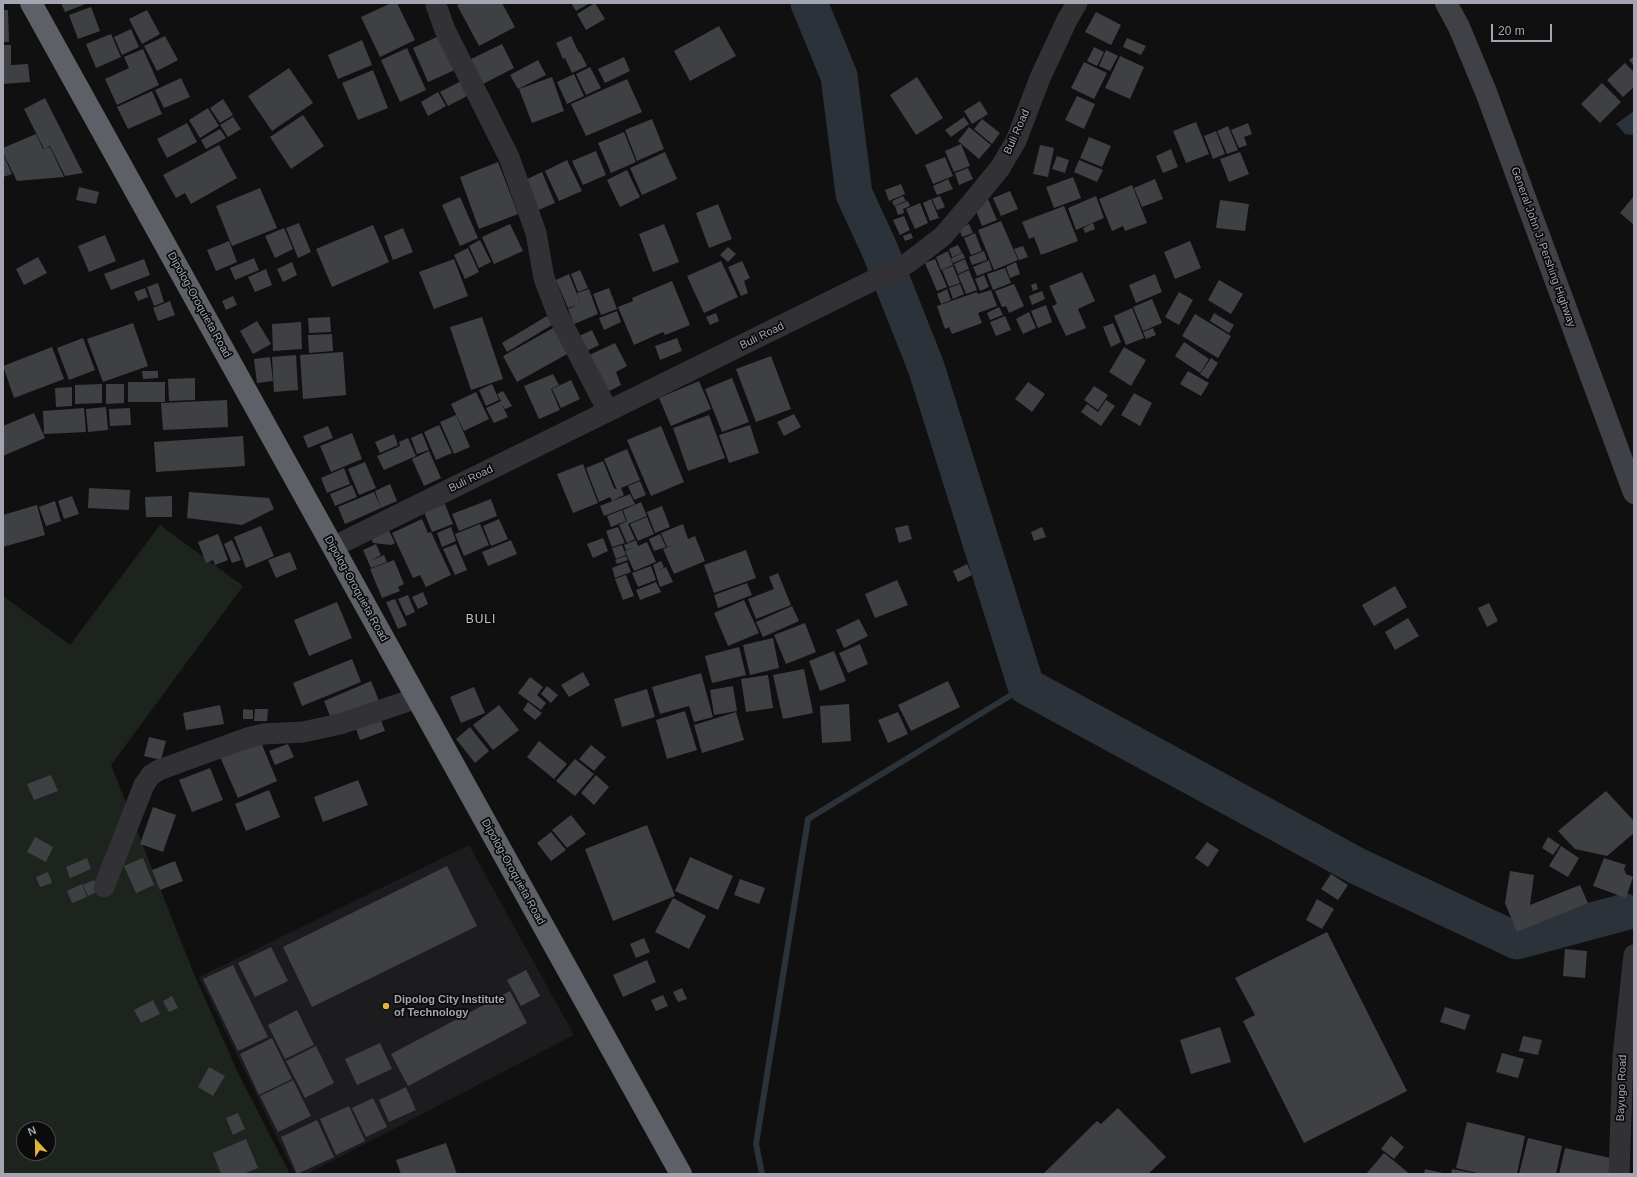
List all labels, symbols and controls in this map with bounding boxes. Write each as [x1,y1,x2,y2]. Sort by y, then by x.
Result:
scale bar [1493,16,1554,42]
text: 20 m [1498,24,1525,38]
street label: Buli Road [1001,108,1033,156]
street label: General John J. Pershing Highway [1508,165,1578,329]
street label: Dipolog-Oroquieta Road [164,250,234,360]
street label: Buli Road [738,320,786,352]
street label: Buli Road [447,463,495,495]
street label: Dipolog-Oroquieta Road [321,534,391,644]
district label: BULI [466,613,496,627]
street label: Dipolog-Oroquieta Road [478,817,548,927]
place label: Dipolog City Institute of Technology [394,993,505,1019]
marker: Dipolog City Institute of Technology [381,1001,391,1011]
street label: Bayugo Road [1614,1054,1630,1122]
north arrow [16,1121,56,1161]
text: N [26,1124,38,1138]

